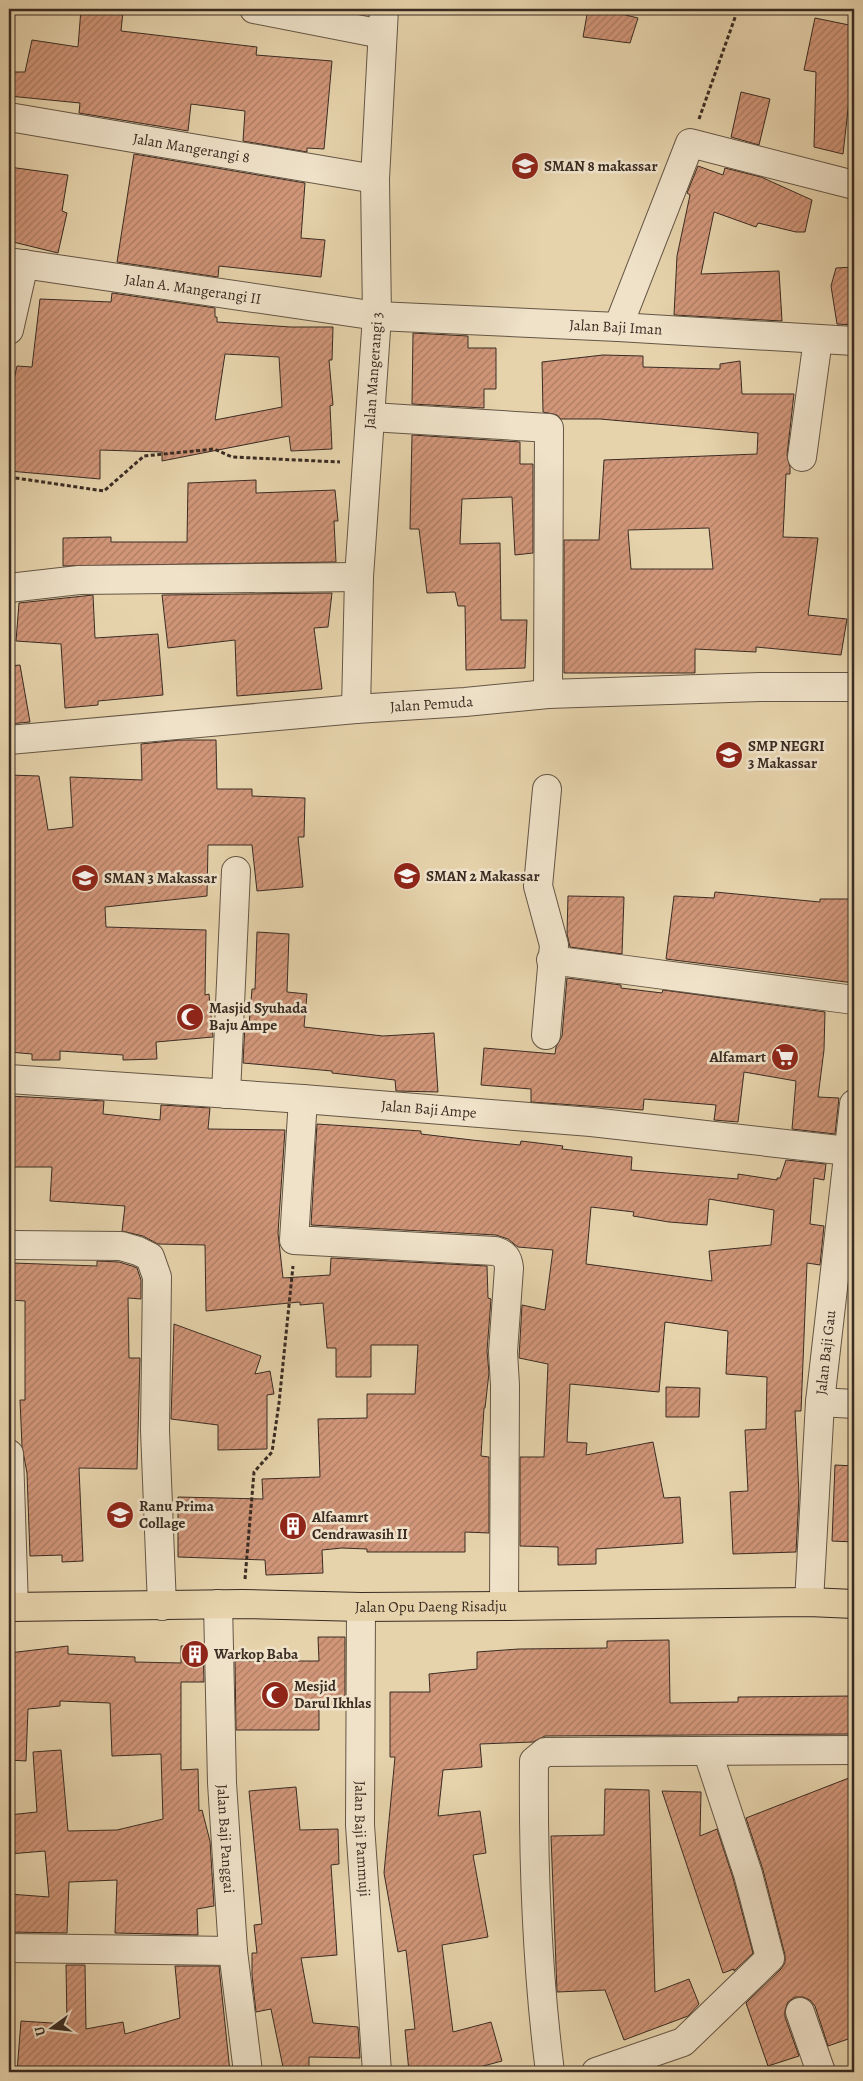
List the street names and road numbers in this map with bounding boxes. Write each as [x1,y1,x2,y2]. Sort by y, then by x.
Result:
street label: Jalan Mangerangi 8 [131,128,251,168]
street label: Jalan A. Mangerangi II [123,269,263,309]
street label: Jalan Mangerangi 3 [359,312,387,430]
street label: Jalan Baji Iman [569,315,663,340]
street label: Jalan Pemuda [389,691,474,717]
street label: Jalan Baji Ampe [380,1095,478,1123]
street label: Jalan Baji Gau [811,1308,841,1396]
street label: Jalan Opu Daeng Risadju [355,1596,508,1617]
street label: Jalan Baji Pammuji [350,1781,375,1898]
street label: Jalan Baji Panggai [212,1784,239,1894]

